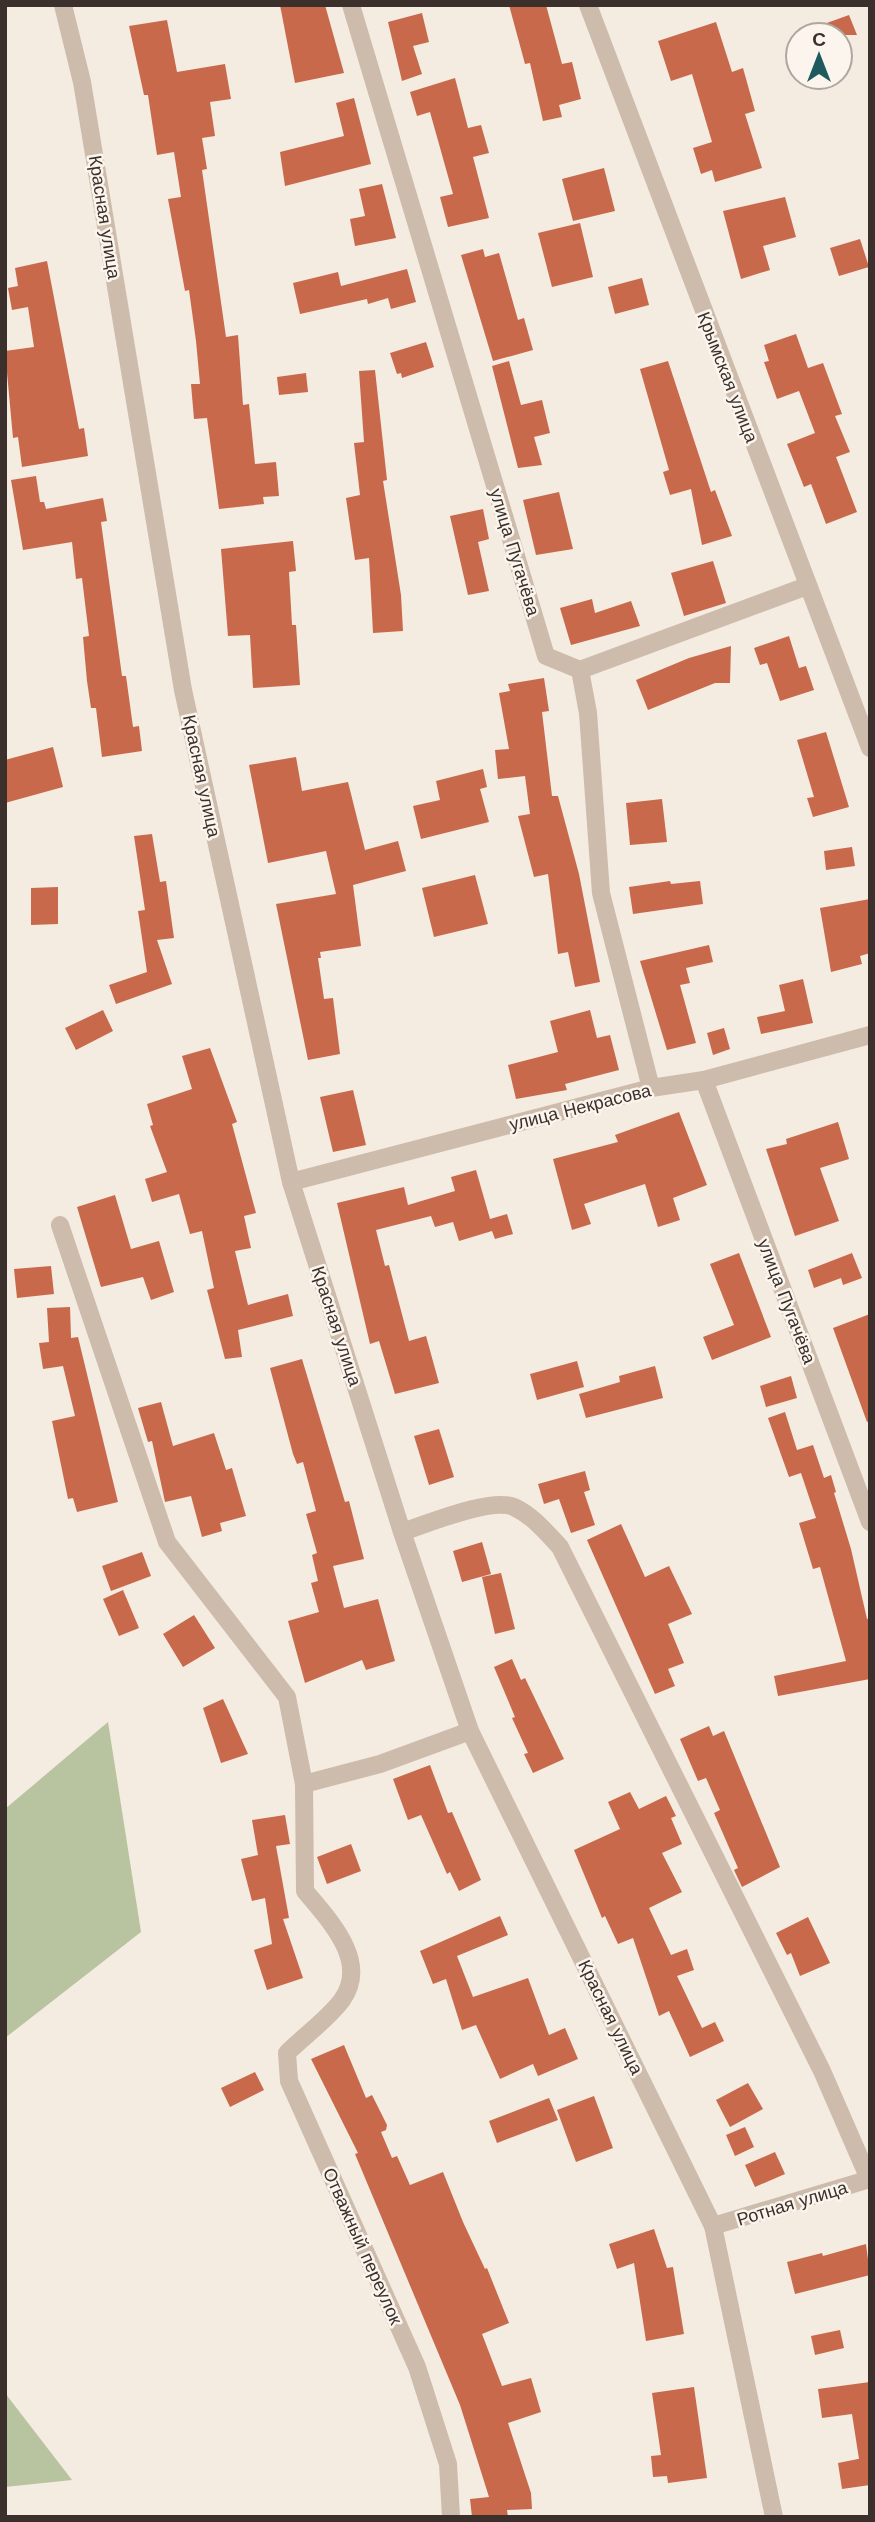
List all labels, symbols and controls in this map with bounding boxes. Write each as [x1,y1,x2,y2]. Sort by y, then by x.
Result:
north arrow [784,21,854,91]
text: С [812,28,826,51]
street label: Красная улица [85,154,125,281]
street label: Крымская улица [693,309,763,446]
street label: улица Пугачёва [486,486,545,619]
street label: Красная улица [179,713,225,840]
street label: улица Некрасова [507,1079,654,1135]
street label: улица Пугачёва [754,1236,821,1367]
street label: Красная улица [308,1263,367,1390]
street label: Красная улица [574,1956,648,2079]
street label: Отважный переулок [319,2164,407,2328]
street label: Ротная улица [734,2176,851,2230]

